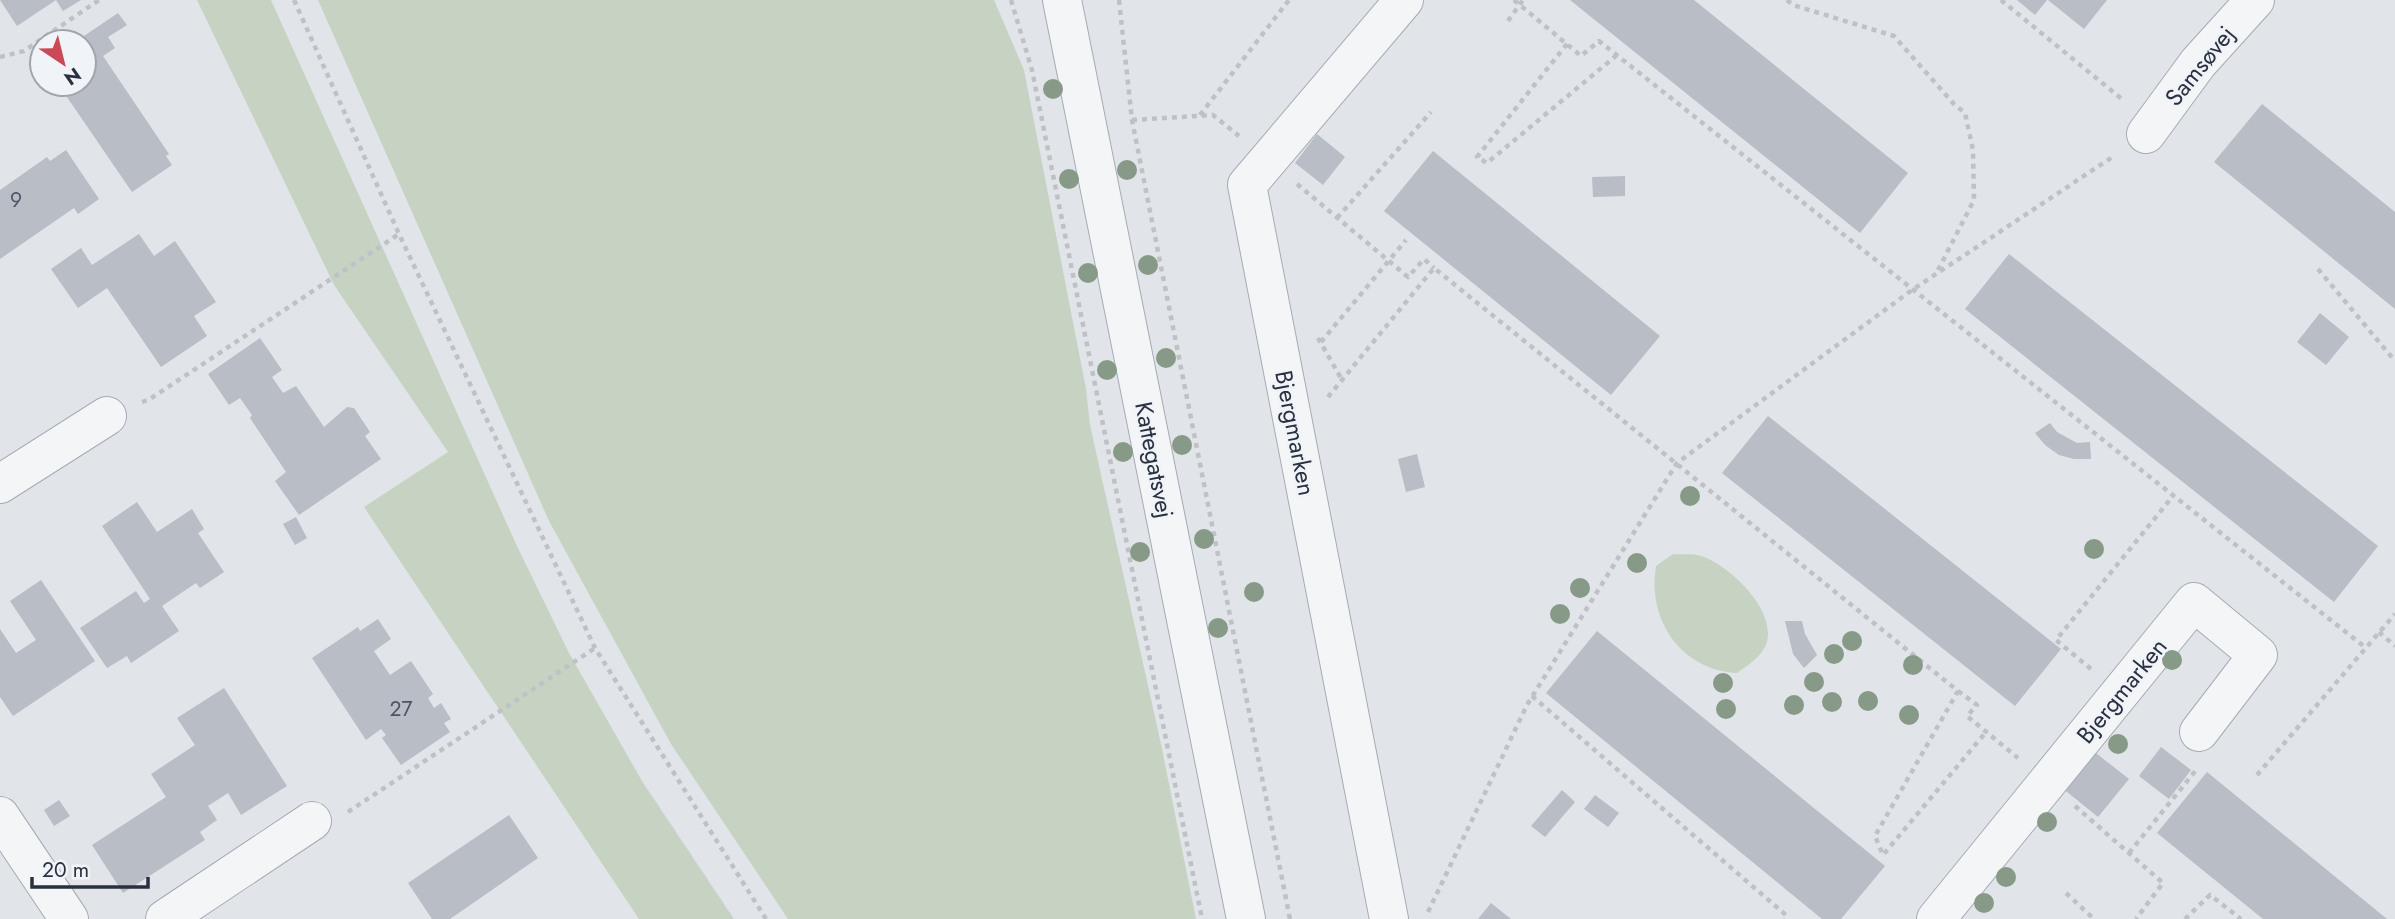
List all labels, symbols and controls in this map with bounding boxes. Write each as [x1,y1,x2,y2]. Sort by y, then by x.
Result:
street label: Samsøvej [2156,18,2243,113]
north arrow [28,28,98,98]
text: N [59,61,86,92]
house number: 9 [10,185,22,215]
street label: Bjergmarken [1266,367,1325,499]
street label: Kattegatsvej [1126,399,1183,521]
street label: Bjergmarken [2068,630,2175,751]
house number: 27 [390,694,412,724]
scale bar [32,846,147,890]
text: 20 m [42,855,89,885]

